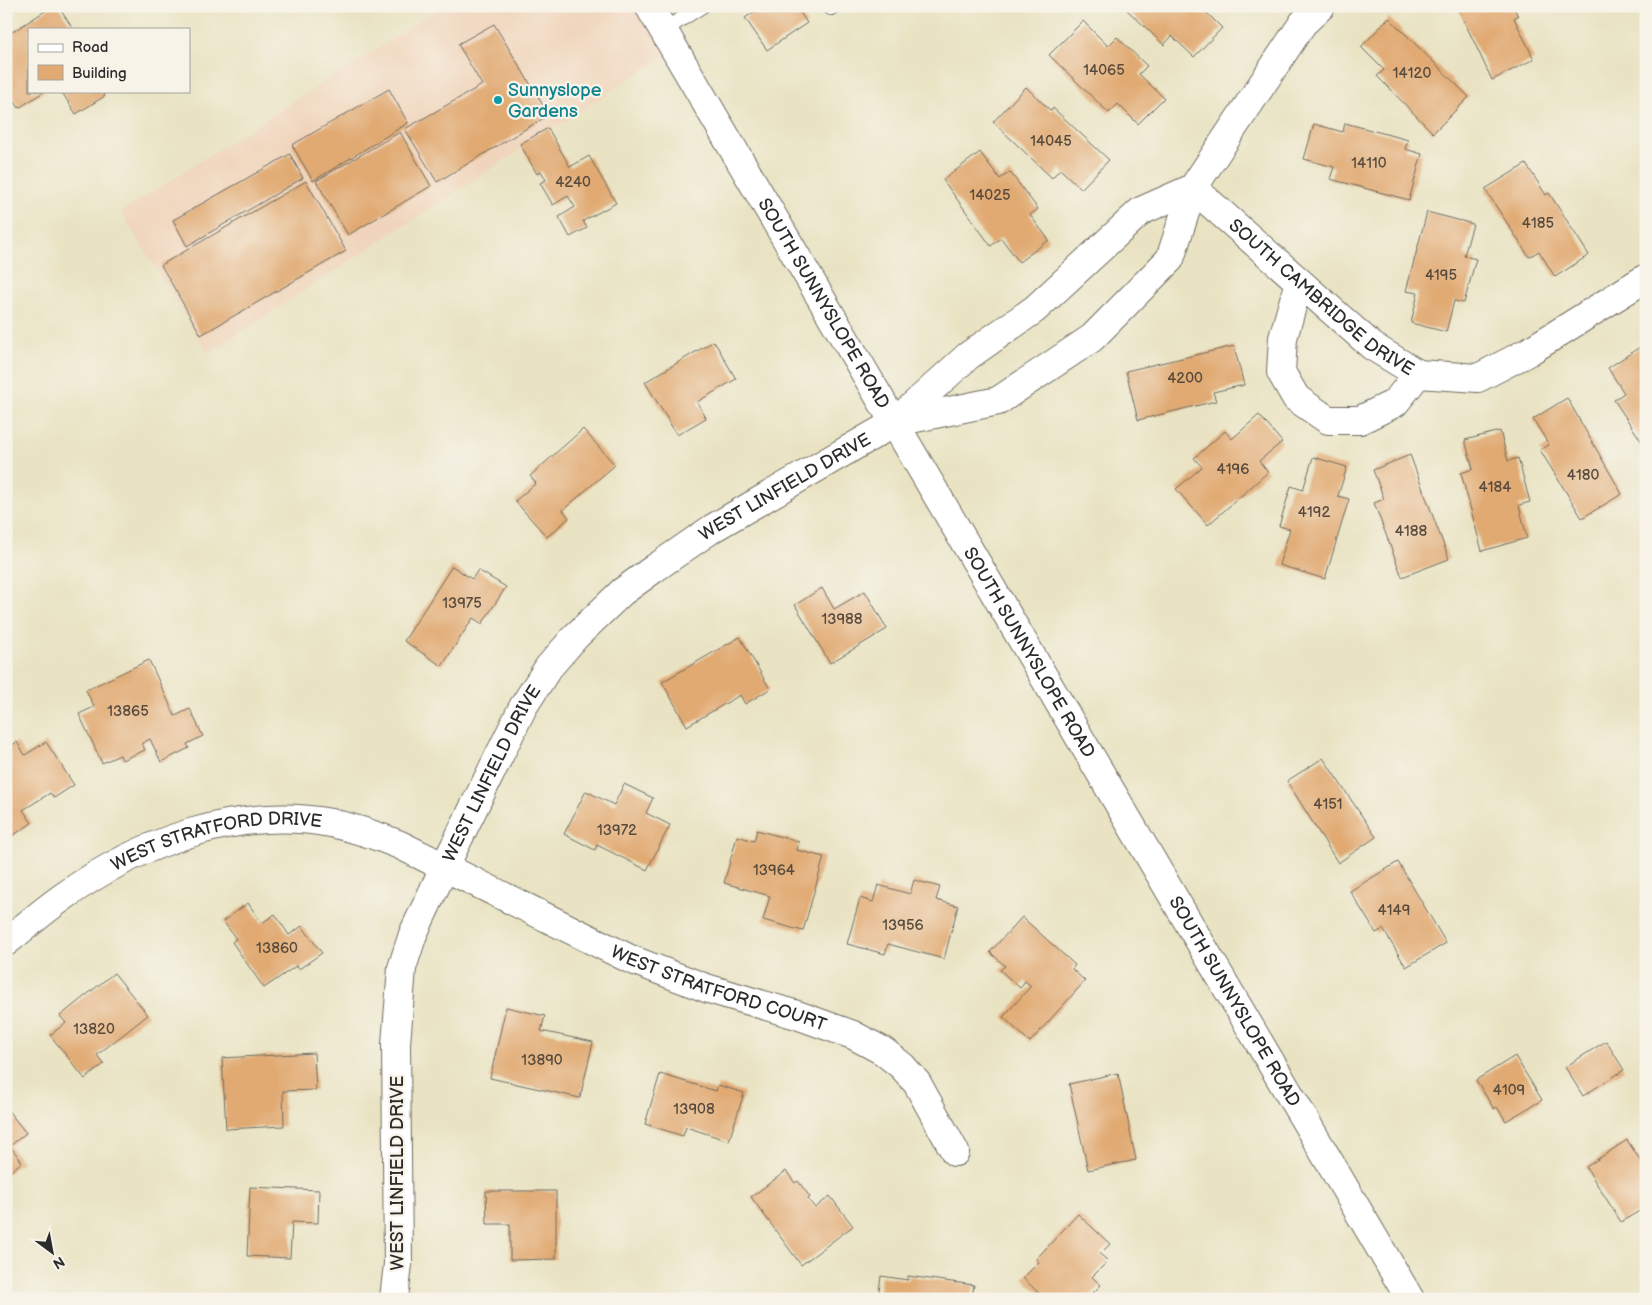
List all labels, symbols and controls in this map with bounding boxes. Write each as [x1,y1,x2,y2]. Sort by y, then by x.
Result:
legend [28,28,190,92]
text: Road [72,38,108,57]
house number: 14065 [1083,61,1125,80]
text: Building [72,64,127,83]
house number: 14120 [1393,64,1431,83]
place label: Sunnyslope Gardens [508,80,602,122]
marker: Sunnyslope Gardens [492,94,504,106]
house number: 14045 [1030,132,1072,151]
house number: 14110 [1351,154,1387,173]
house number: 4240 [555,173,591,192]
house number: 14025 [969,186,1011,205]
street label: SOUTH SUNNYSLOPE ROAD [753,195,894,413]
house number: 4185 [1522,214,1554,233]
street label: SOUTH CAMBRIDGE DRIVE [1225,215,1418,380]
house number: 4195 [1425,266,1457,285]
house number: 4200 [1167,369,1203,388]
street label: WEST LINFIELD DRIVE [695,429,875,545]
house number: 4196 [1217,460,1249,479]
house number: 4180 [1567,466,1599,485]
house number: 4184 [1479,478,1511,497]
house number: 4192 [1298,503,1330,522]
house number: 4188 [1395,522,1427,541]
street label: SOUTH SUNNYSLOPE ROAD [959,544,1099,762]
house number: 13975 [442,594,482,613]
house number: 13988 [821,610,863,629]
street label: WEST LINFIELD DRIVE [439,681,545,865]
house number: 13865 [107,702,149,721]
house number: 4151 [1313,795,1343,814]
street label: WEST STRATFORD DRIVE [108,808,323,876]
house number: 13972 [597,821,637,840]
house number: 13964 [753,861,795,880]
street label: SOUTH SUNNYSLOPE ROAD [1164,893,1304,1111]
house number: 4149 [1378,901,1410,920]
house number: 13956 [882,916,924,935]
house number: 13860 [256,939,298,958]
street label: WEST STRATFORD COURT [607,941,830,1036]
house number: 13820 [73,1020,115,1039]
house number: 13890 [521,1051,563,1070]
street label: WEST LINFIELD DRIVE [387,1075,408,1270]
house number: 4109 [1493,1081,1525,1100]
house number: 13908 [673,1100,715,1119]
north arrow [28,1228,78,1278]
text: N [50,1253,68,1273]

